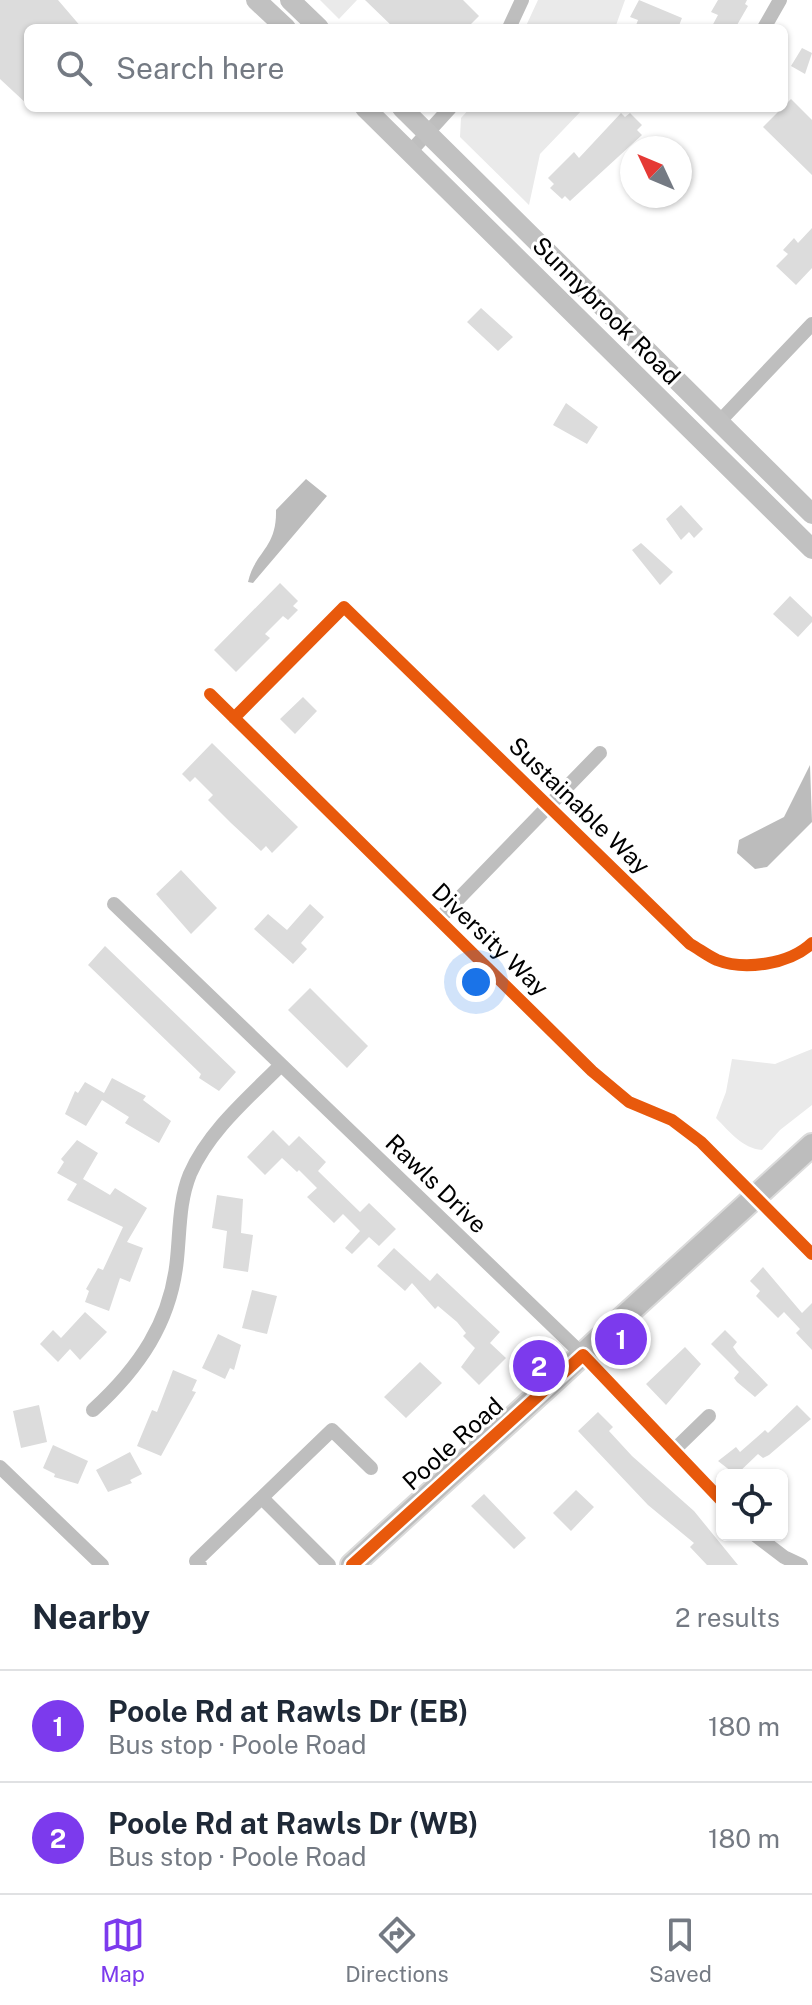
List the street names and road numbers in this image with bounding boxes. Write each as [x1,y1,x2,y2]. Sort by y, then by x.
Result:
street label: Sunnybrook Road [527,231,686,390]
street label: Sustainable Way [503,731,656,880]
street label: Diversity Way [427,877,555,1002]
street label: Rawls Drive [380,1128,493,1238]
street label: Poole Road [397,1391,508,1495]

